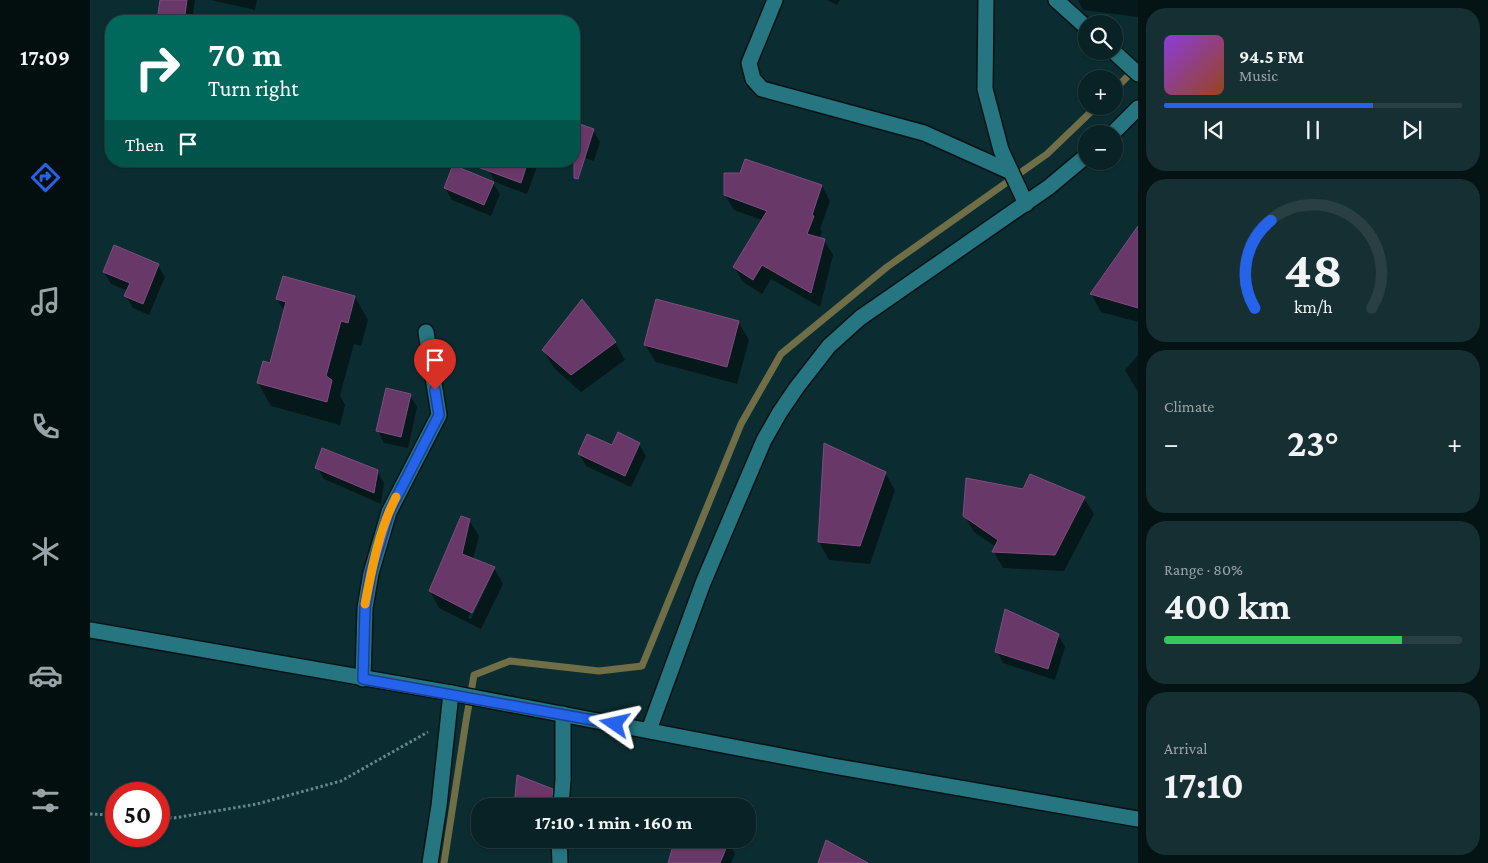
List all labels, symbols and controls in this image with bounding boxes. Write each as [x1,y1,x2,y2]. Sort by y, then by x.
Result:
map controls [1078,15,1123,170]
button: search [1078,15,1123,60]
icon: right [125,35,190,100]
text: 70 m [208,35,282,74]
text: 17:09 [20,45,70,70]
text: 94.5 FM [1239,46,1304,67]
text: Music [1239,67,1278,84]
button: + [1078,70,1123,115]
text: Turn right [208,76,299,101]
icon: previous [1200,116,1228,144]
icon: pause [1299,116,1327,144]
icon: next [1398,116,1426,144]
button: − [1078,125,1123,170]
icon: arrive [174,130,202,158]
text: Then [125,134,164,155]
icon: directions [28,160,63,195]
text: 48 [1284,240,1342,298]
icon: music [28,284,63,319]
text: km/h [1294,297,1333,317]
pin [414,339,456,390]
icon: arrive [421,346,449,374]
text: Climate [1164,398,1214,415]
icon: phone [28,409,63,444]
text: 23° [1287,422,1339,464]
text: − [1164,428,1179,459]
text: + [1447,428,1462,459]
icon: climate [28,534,63,569]
text: Range · 80% [1164,561,1243,578]
text: 400 km [1164,585,1291,627]
icon: car [28,658,63,693]
position arrow [588,697,640,749]
text: Arrival [1164,740,1208,757]
text: 17:10 [1164,764,1244,806]
speed limit sign: 50 [105,782,170,847]
icon: filters [28,783,63,818]
text: 17:10 · 1 min · 160 m [535,812,692,833]

